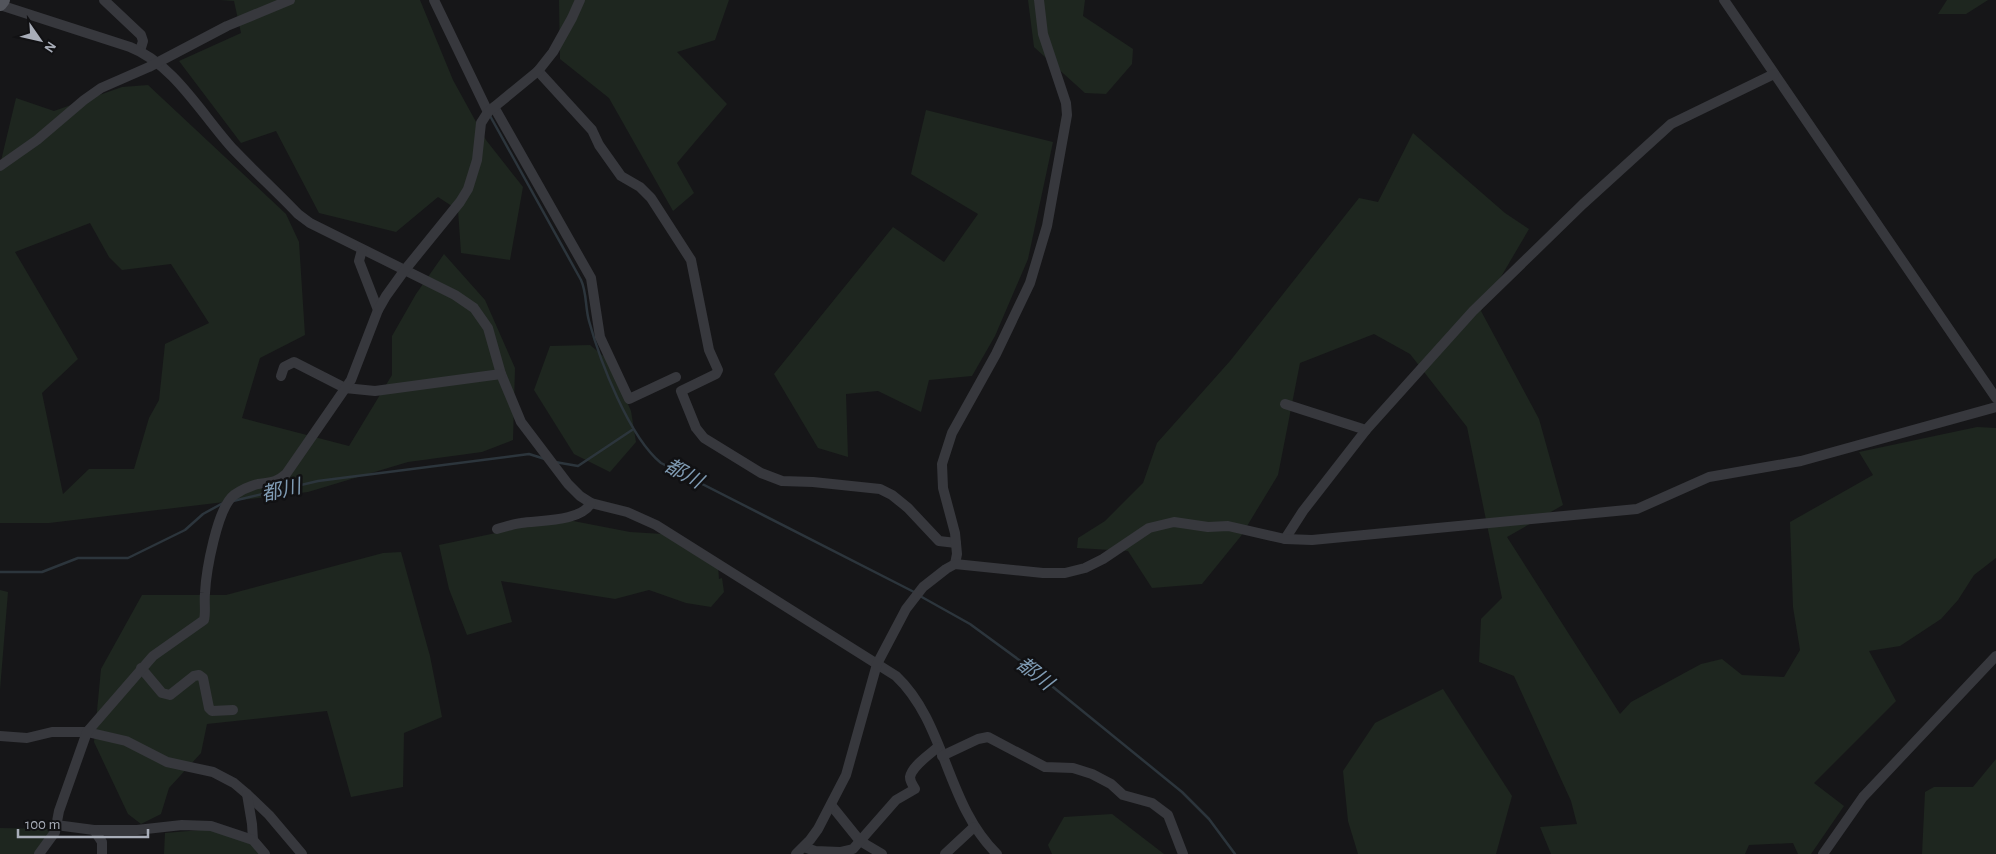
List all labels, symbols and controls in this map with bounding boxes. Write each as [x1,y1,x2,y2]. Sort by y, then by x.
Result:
north arrow [15,15,65,65]
text: N [41,39,58,55]
water label: 都川 [661,455,708,493]
water label: 都川 [259,475,305,505]
water label: 都川 [1012,653,1058,695]
scale bar [18,806,148,838]
text: 100 m [25,817,60,832]

